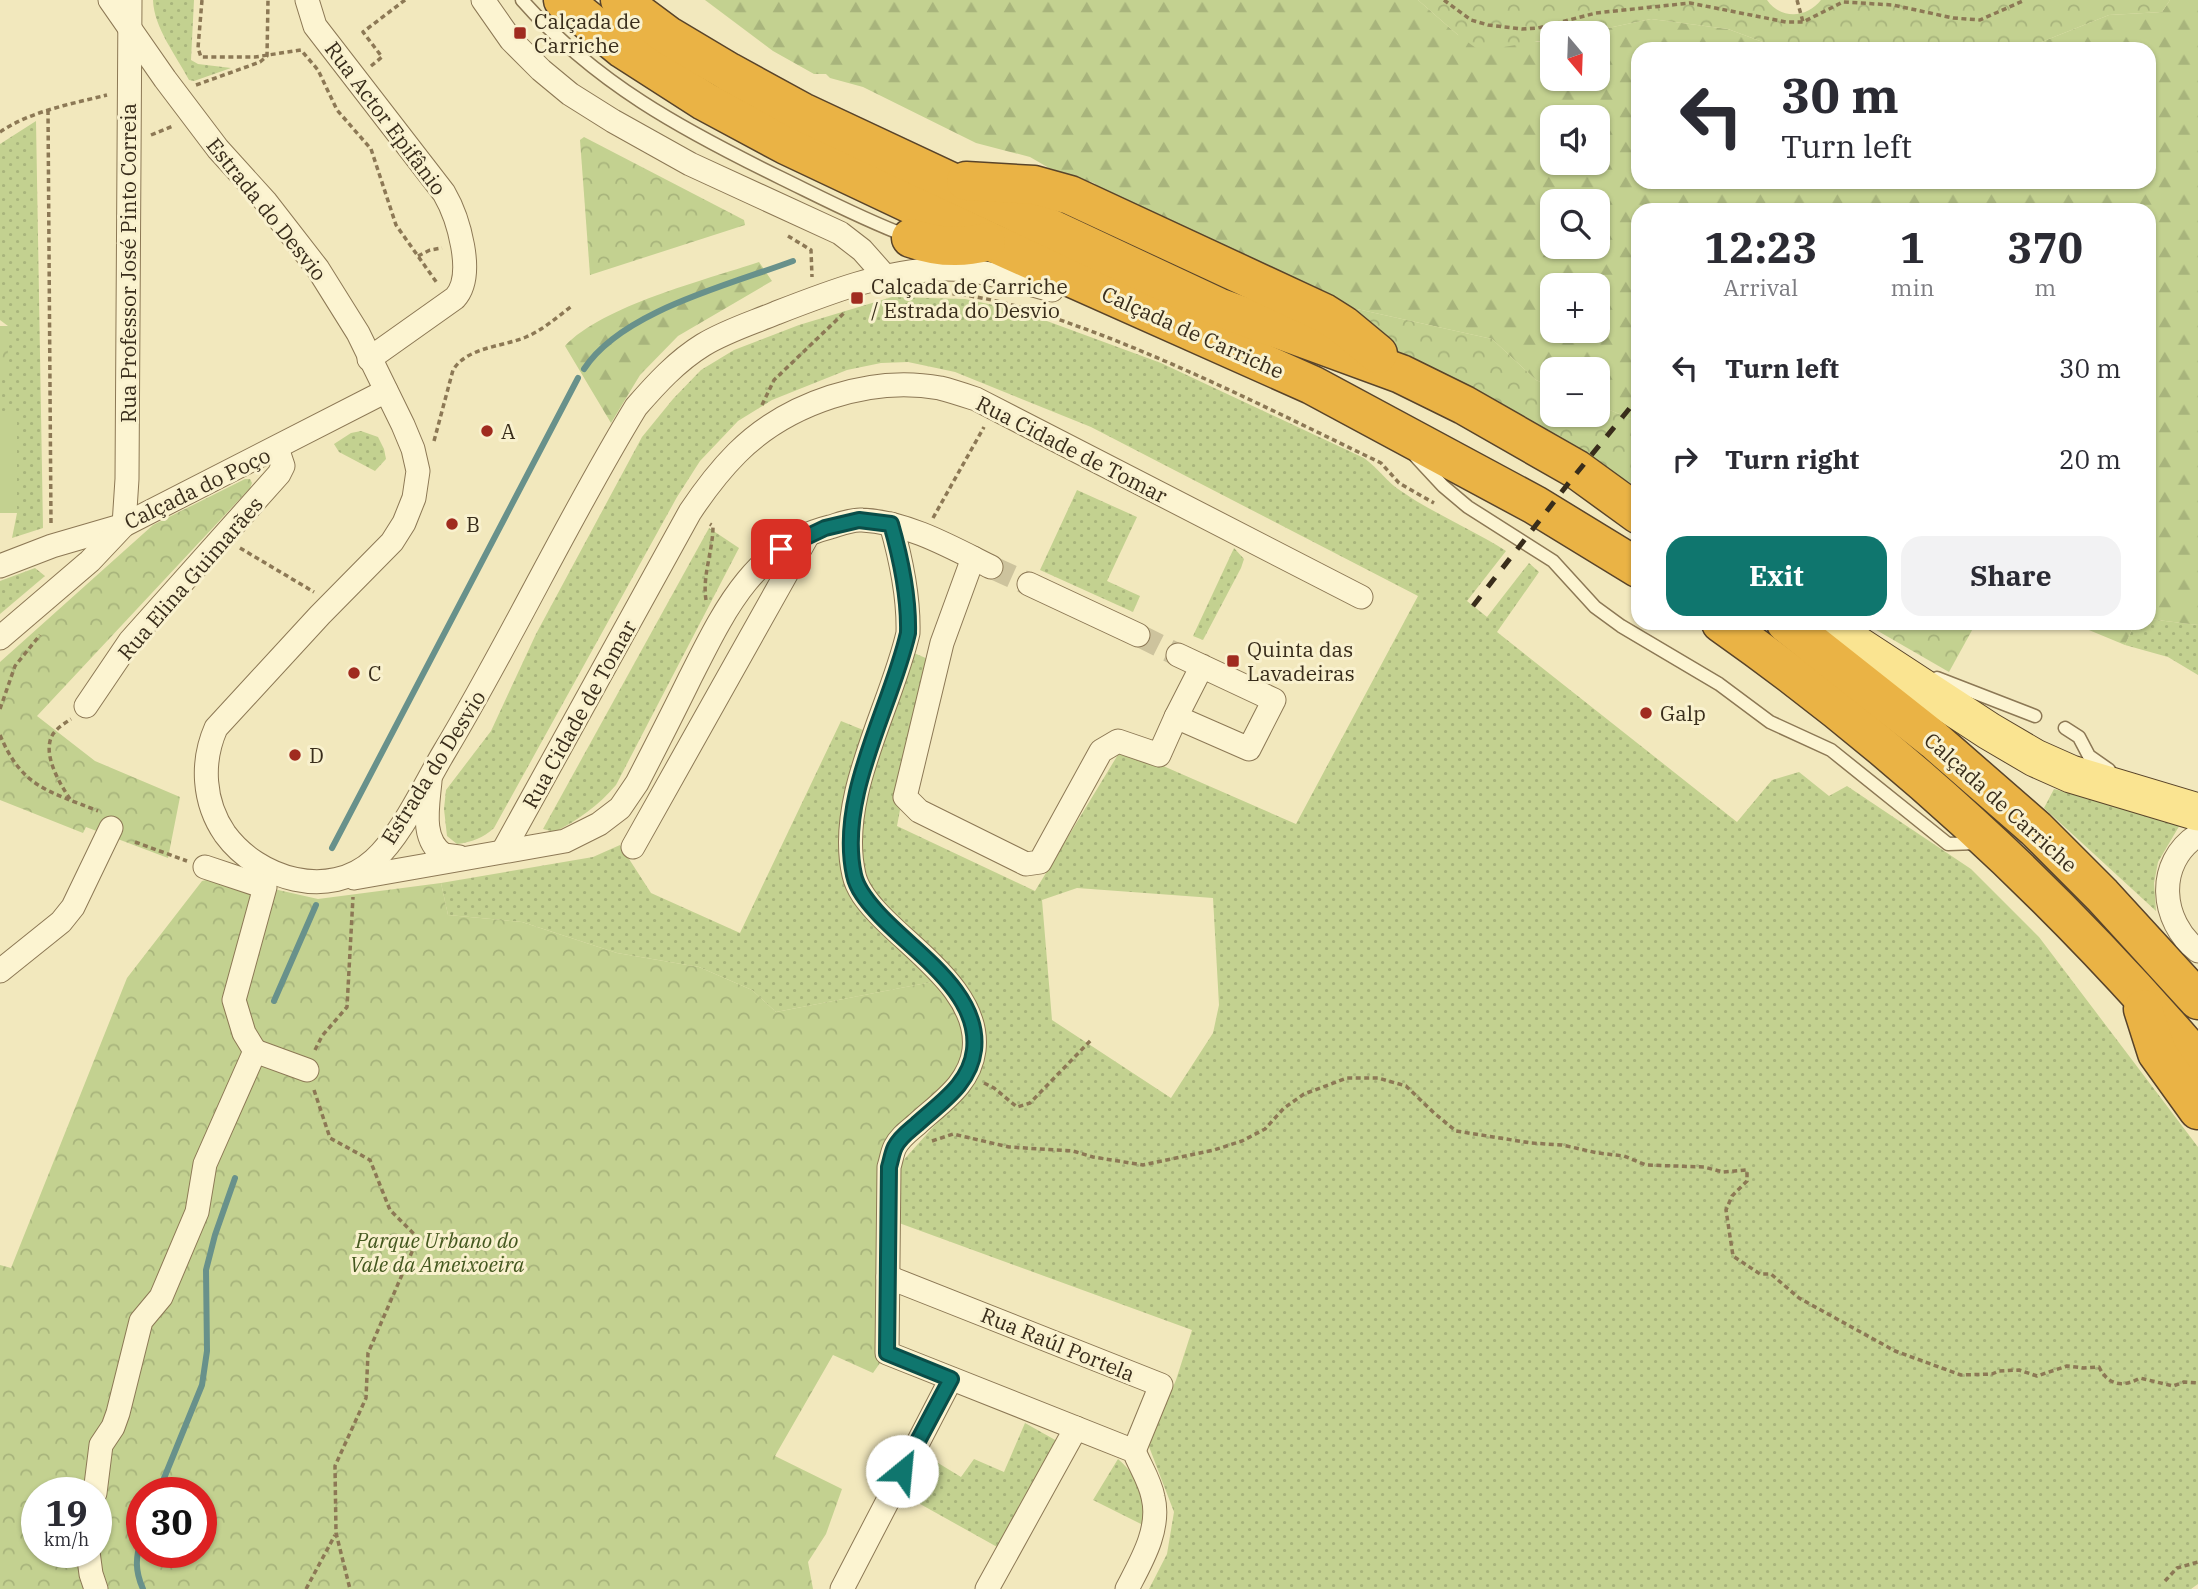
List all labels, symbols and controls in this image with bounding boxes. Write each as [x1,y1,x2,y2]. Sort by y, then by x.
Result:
place label: Calçada de Carriche [534,7,641,59]
north arrow [1540,21,1610,91]
map controls [1540,21,1610,427]
marker: Calçada de Carriche [512,25,528,41]
street label: Rua Actor Epifânio [319,36,453,200]
text: 30 m [1781,63,1899,126]
icon: left [1666,70,1757,161]
street label: Rua Professor José Pinto Correia [114,103,142,423]
button: sound [1540,105,1610,175]
text: Turn left [1781,125,1912,167]
street label: Estrada do Desvio [201,132,333,286]
button: search [1540,189,1610,259]
text: 12:23 [1704,220,1818,275]
text: 1 [1900,220,1925,275]
text: 370 [2007,220,2083,275]
place label: Calçada de Carriche / Estrada do Desvio [871,272,1068,324]
text: Arrival [1723,272,1798,302]
text: min [1891,272,1934,302]
text: m [2034,272,2056,302]
button: + [1540,273,1610,343]
street label: Calçada de Carriche [1097,279,1289,385]
marker: Calçada de Carriche / Estrada do Desvio [849,290,865,306]
icon: left [1666,349,1704,387]
text: Turn left [1725,351,1839,385]
text: 30 m [2059,351,2121,385]
button: − [1540,357,1610,427]
street label: Rua Cidade de Tomar [972,389,1173,510]
place label: A [501,417,516,445]
marker: A [479,423,495,439]
icon: right [1666,440,1704,478]
street label: Calçada do Poço [119,441,275,535]
text: Turn right [1725,442,1859,476]
text: 20 m [2059,442,2121,476]
street label: Rua Elina Guimarães [111,490,269,666]
place label: B [466,510,480,538]
marker: B [444,516,460,532]
pin [751,519,811,579]
icon: arrive [762,530,800,568]
button: Exit [1666,536,1887,616]
button: Share [1901,536,2121,616]
street label: Rua Cidade de Tomar [516,614,643,813]
place label: Quinta das Lavadeiras [1247,635,1355,687]
marker: Quinta das Lavadeiras [1225,653,1241,669]
place label: C [368,659,382,687]
marker: C [346,665,362,681]
street label: Estrada do Desvio [374,685,492,849]
place label: Galp [1660,699,1706,727]
marker: Galp [1638,705,1654,721]
street label: Calçada de Carriche [1919,726,2083,878]
place label: D [309,741,324,769]
marker: D [287,747,303,763]
park label: Parque Urbano do Vale da Ameixoeira [350,1226,525,1278]
street label: Rua Raúl Portela [977,1300,1139,1388]
position arrow [865,1434,939,1508]
speed limit sign: 30 [126,1477,217,1568]
text: 19 [45,1490,88,1536]
text: km/h [44,1528,89,1551]

